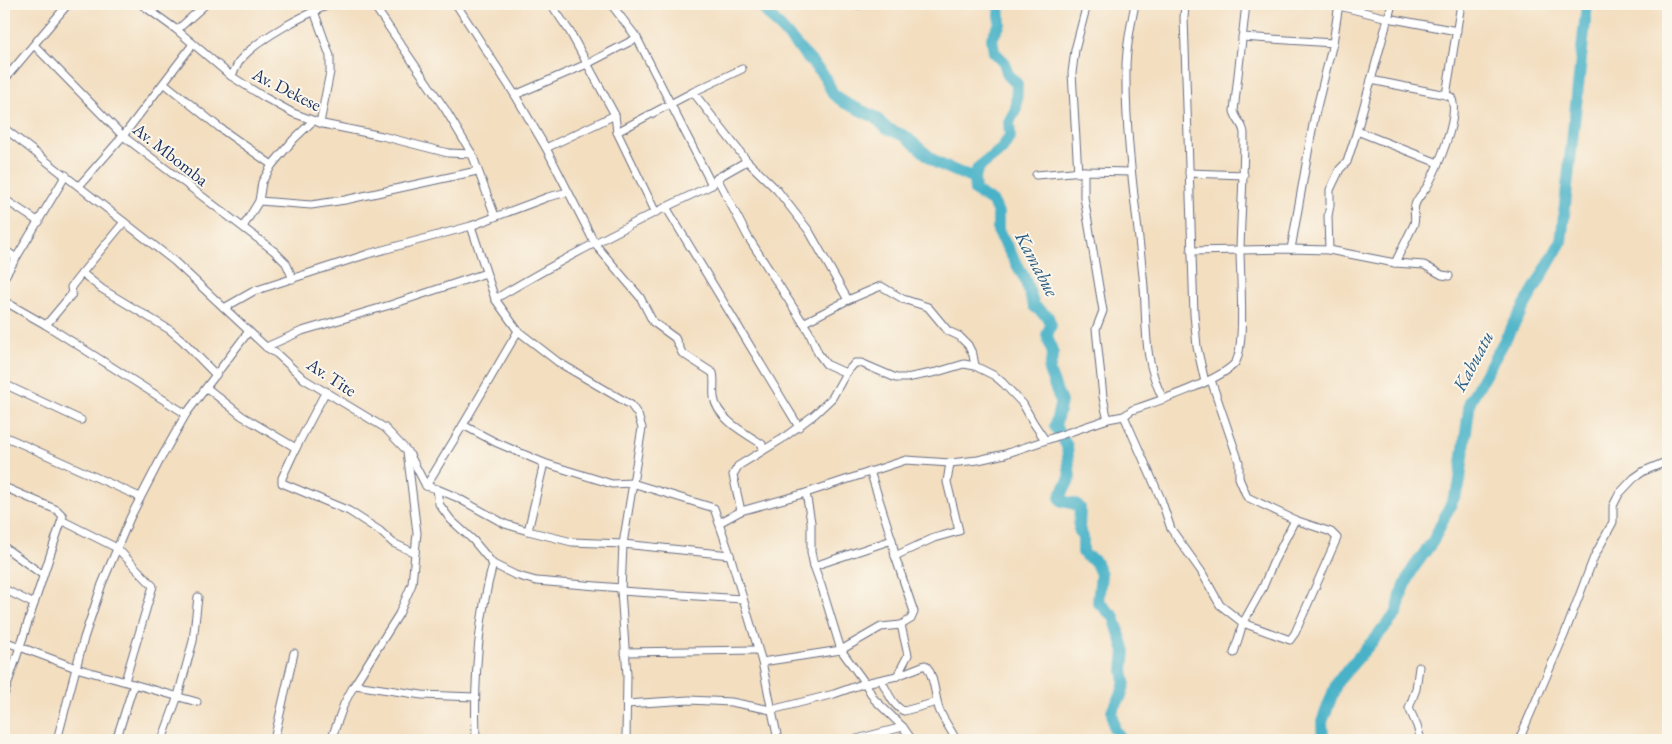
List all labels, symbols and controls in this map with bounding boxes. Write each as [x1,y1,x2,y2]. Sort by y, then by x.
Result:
street label: Av. Dekese [248,61,325,116]
street label: Av. Mbomba [128,117,214,191]
water label: Kamabue [1009,226,1065,301]
water label: Kabuatu [1446,326,1499,396]
street label: Av. Tite [302,352,361,402]

